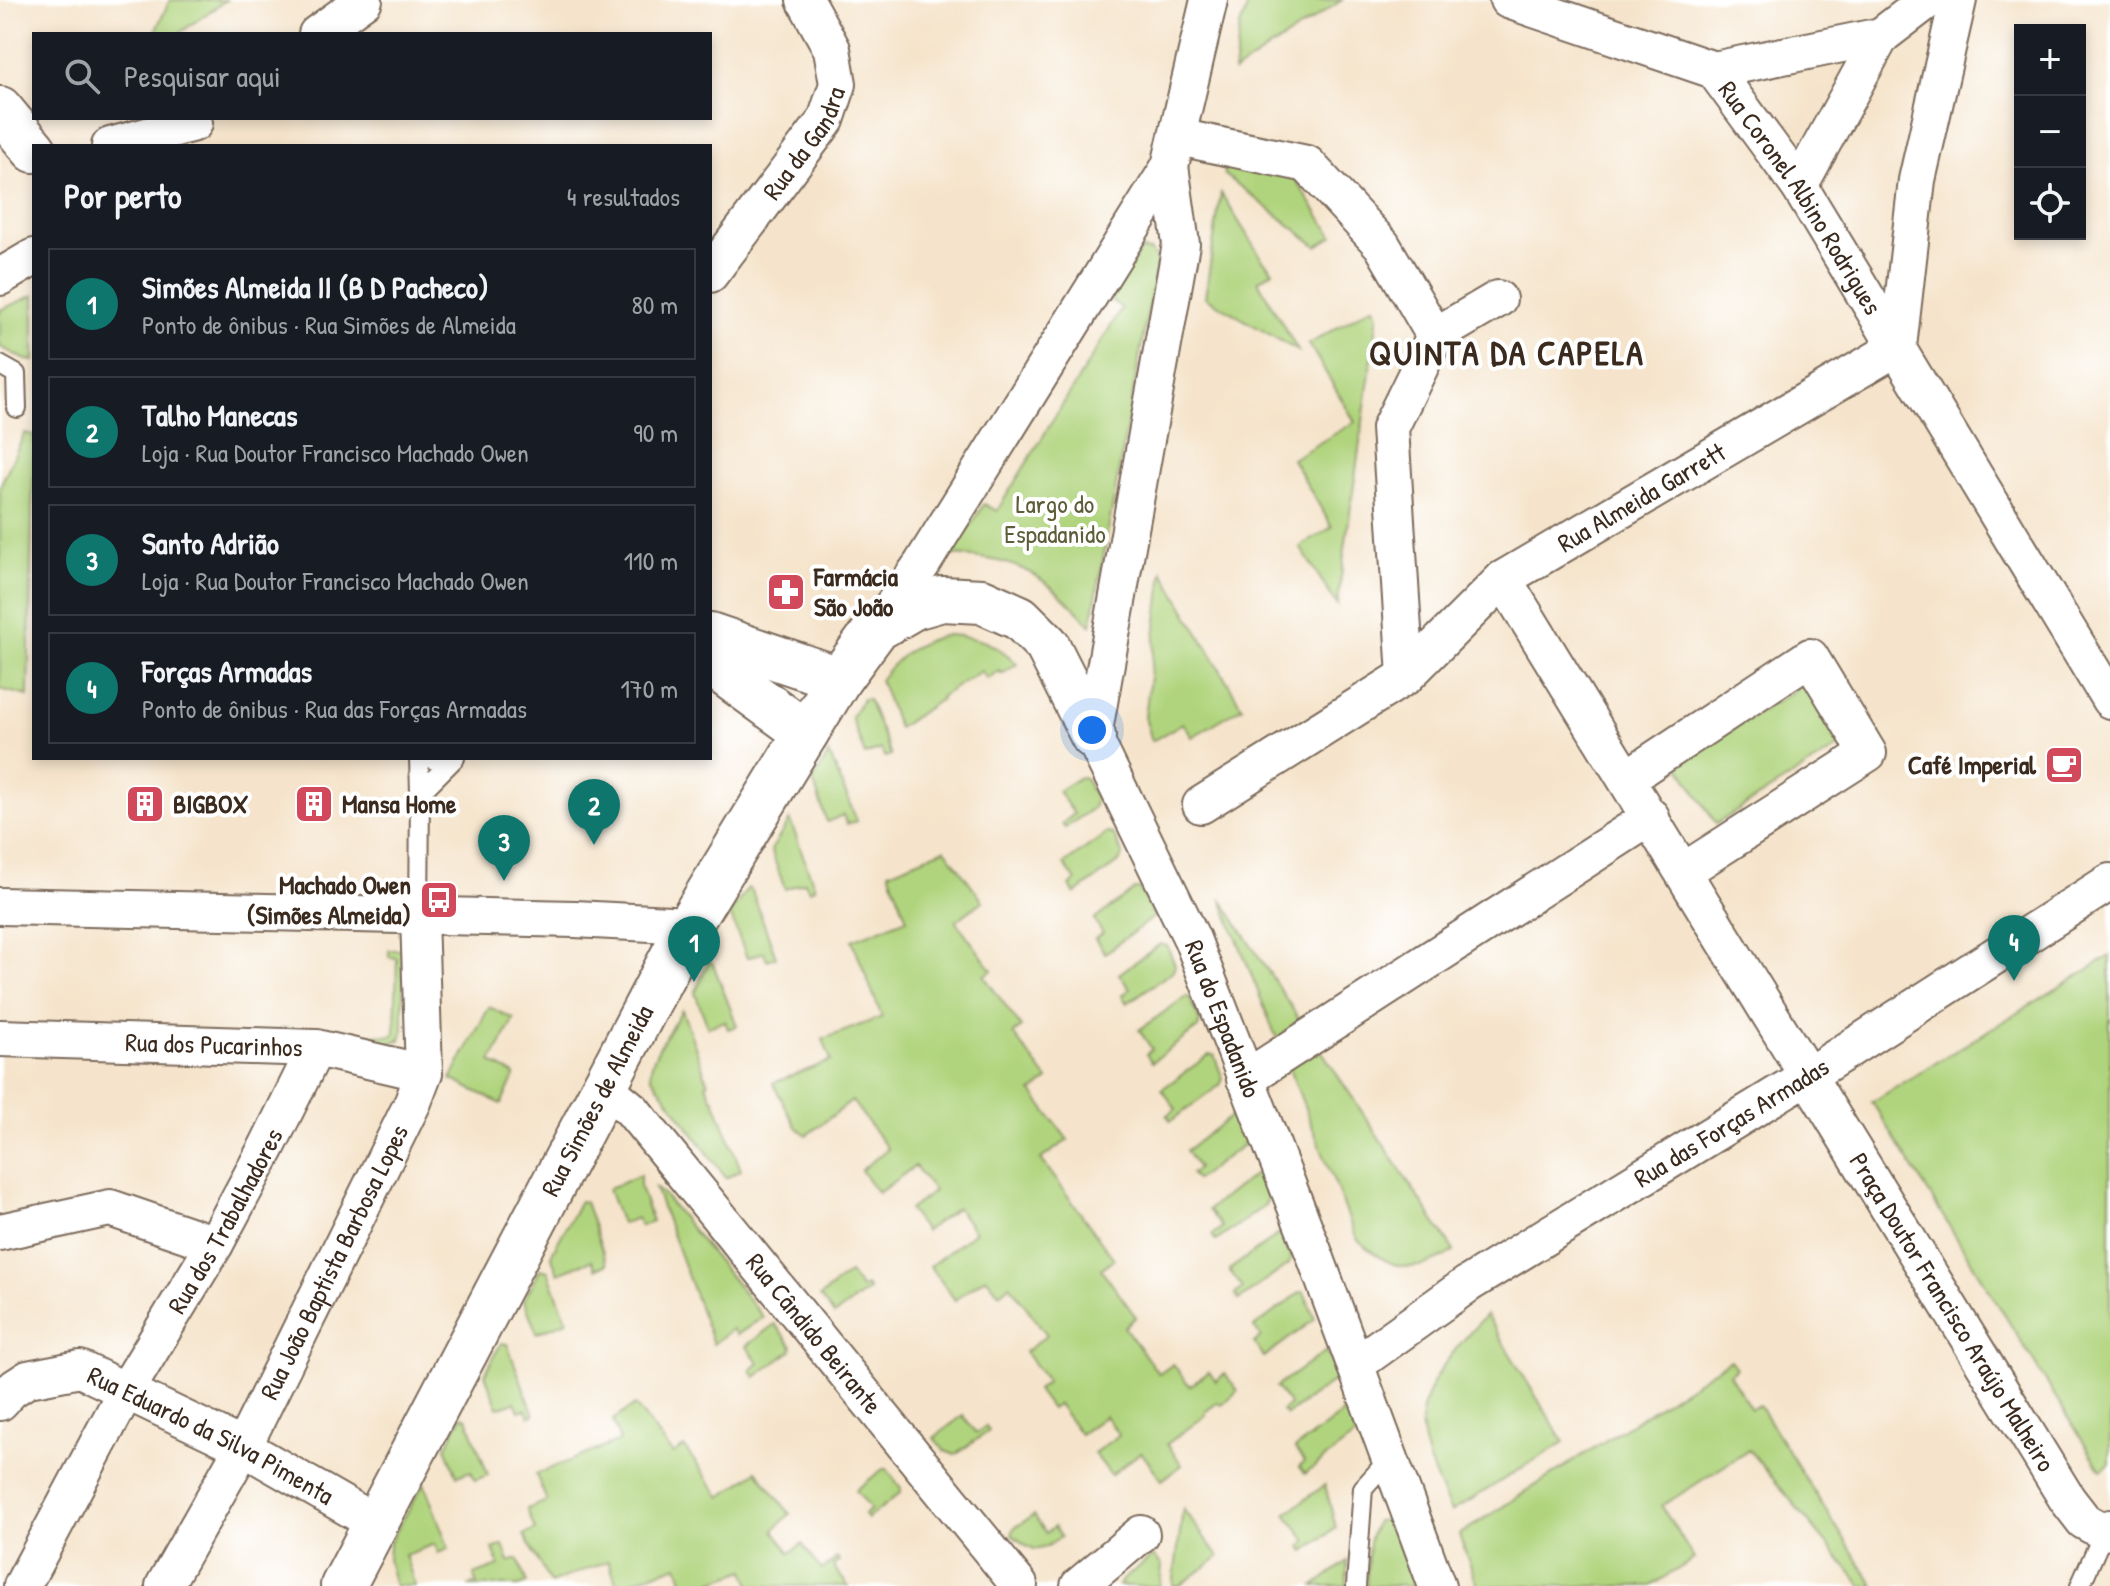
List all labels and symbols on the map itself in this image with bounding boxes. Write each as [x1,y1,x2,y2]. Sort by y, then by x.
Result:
street label: Rua Coronel Albino Rodrigues [1711,74,1891,321]
street label: Rua da Gandra [754,82,853,207]
district label: QUINTA DA CAPELA [1369,330,1645,376]
street label: Rua Almeida Garrett [1551,434,1733,560]
park label: Largo do Espadanido [1004,486,1106,551]
place label: Farmácia São João [813,559,899,624]
pharmacy icon: Farmácia São João [765,571,807,613]
your location [1072,710,1112,750]
cafe icon: Café Imperial [2043,744,2085,786]
place label: Café Imperial [1908,747,2037,783]
pin: 2 [568,779,620,845]
building icon: BIGBOX [124,783,166,825]
building icon: Mansa Home [293,783,335,825]
place label: BIGBOX [173,786,248,821]
place label: Mansa Home [342,786,457,821]
pin: 3 [478,815,530,881]
place label: Machado Owen (Simões Almeida) [247,867,411,932]
bus stop icon: Machado Owen (Simões Almeida) [418,879,460,921]
pin: 4 [1988,915,2040,981]
pin: 1 [668,916,720,982]
street label: Rua do Espadanido [1177,935,1270,1103]
street label: Rua Simões de Almeida [532,999,661,1202]
street label: Rua dos Pucarinhos [125,1024,303,1065]
street label: Rua das Forças Armadas [1627,1049,1835,1195]
street label: Rua João Baptista Barbosa Lopes [251,1119,416,1405]
street label: Rua dos Trabalhadores [159,1122,291,1320]
street label: Praça Doutor Francisco Araújo Malheiro [1842,1146,2064,1478]
street label: Rua Cândido Beirante [738,1245,891,1421]
street label: Rua Eduardo da Silva Pimenta [82,1357,340,1513]

